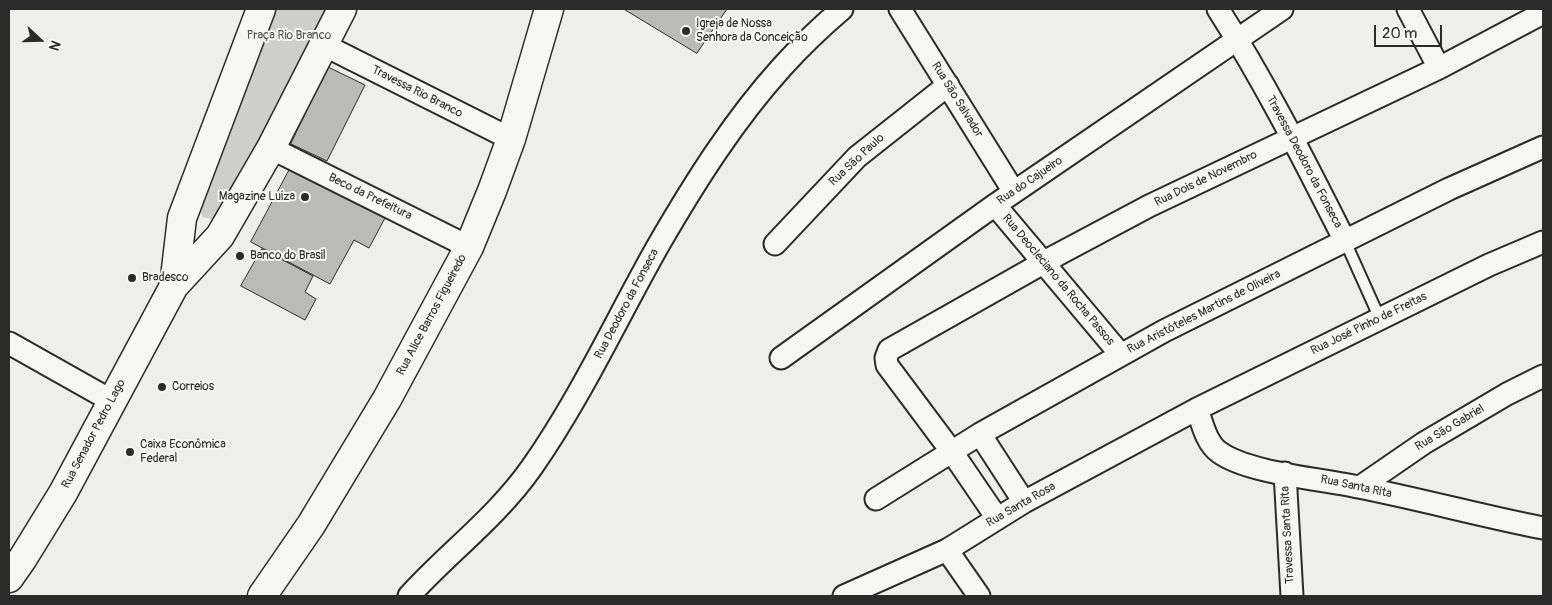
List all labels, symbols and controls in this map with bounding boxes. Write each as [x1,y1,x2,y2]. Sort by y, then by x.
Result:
north arrow [15,15,65,65]
scale bar [1377,15,1444,47]
place label: Igreja de Nossa Senhora da Conceição [696,17,808,45]
text: 20 m [1382,24,1417,43]
marker: Igreja de Nossa Senhora da Conceição [680,25,692,37]
park label: Praça Rio Branco [247,29,331,43]
text: N [45,38,64,53]
street label: Rua São Salvador [928,60,986,140]
street label: Travessa Rio Branco [369,63,465,121]
street label: Travessa Deodoro da Fonseca [1263,93,1345,231]
street label: Rua São Paulo [826,131,888,189]
street label: Rua Dois de Novembro [1152,148,1260,210]
street label: Rua do Cajueiro [994,154,1066,208]
street label: Beco da Prefeitura [326,171,414,223]
place label: Magazine Luiza [219,190,295,204]
marker: Magazine Luiza [299,191,311,203]
street label: Rua Deocleciano da Rocha Passos [999,211,1117,349]
street label: Rua Deodoro da Fonseca [592,246,662,362]
place label: Banco do Brasil [250,249,326,263]
marker: Banco do Brasil [234,250,246,262]
street label: Rua Alice Barros Figueiredo [394,252,470,378]
street label: Rua Aristóteles Martins de Oliveira [1125,267,1283,357]
place label: Bradesco [142,271,188,285]
marker: Bradesco [126,272,138,284]
street label: Rua José Pinho de Freitas [1309,290,1429,358]
street label: Rua Senador Pedro Lago [59,377,129,491]
place label: Correios [172,380,214,394]
marker: Correios [156,381,168,393]
street label: Rua São Gabriel [1413,402,1487,454]
place label: Caixa Econômica Federal [140,438,226,466]
marker: Caixa Econômica Federal [124,446,136,458]
street label: Rua Santa Rita [1319,472,1393,502]
street label: Rua Santa Rosa [984,479,1058,531]
street label: Travessa Santa Rita [1278,486,1298,584]

